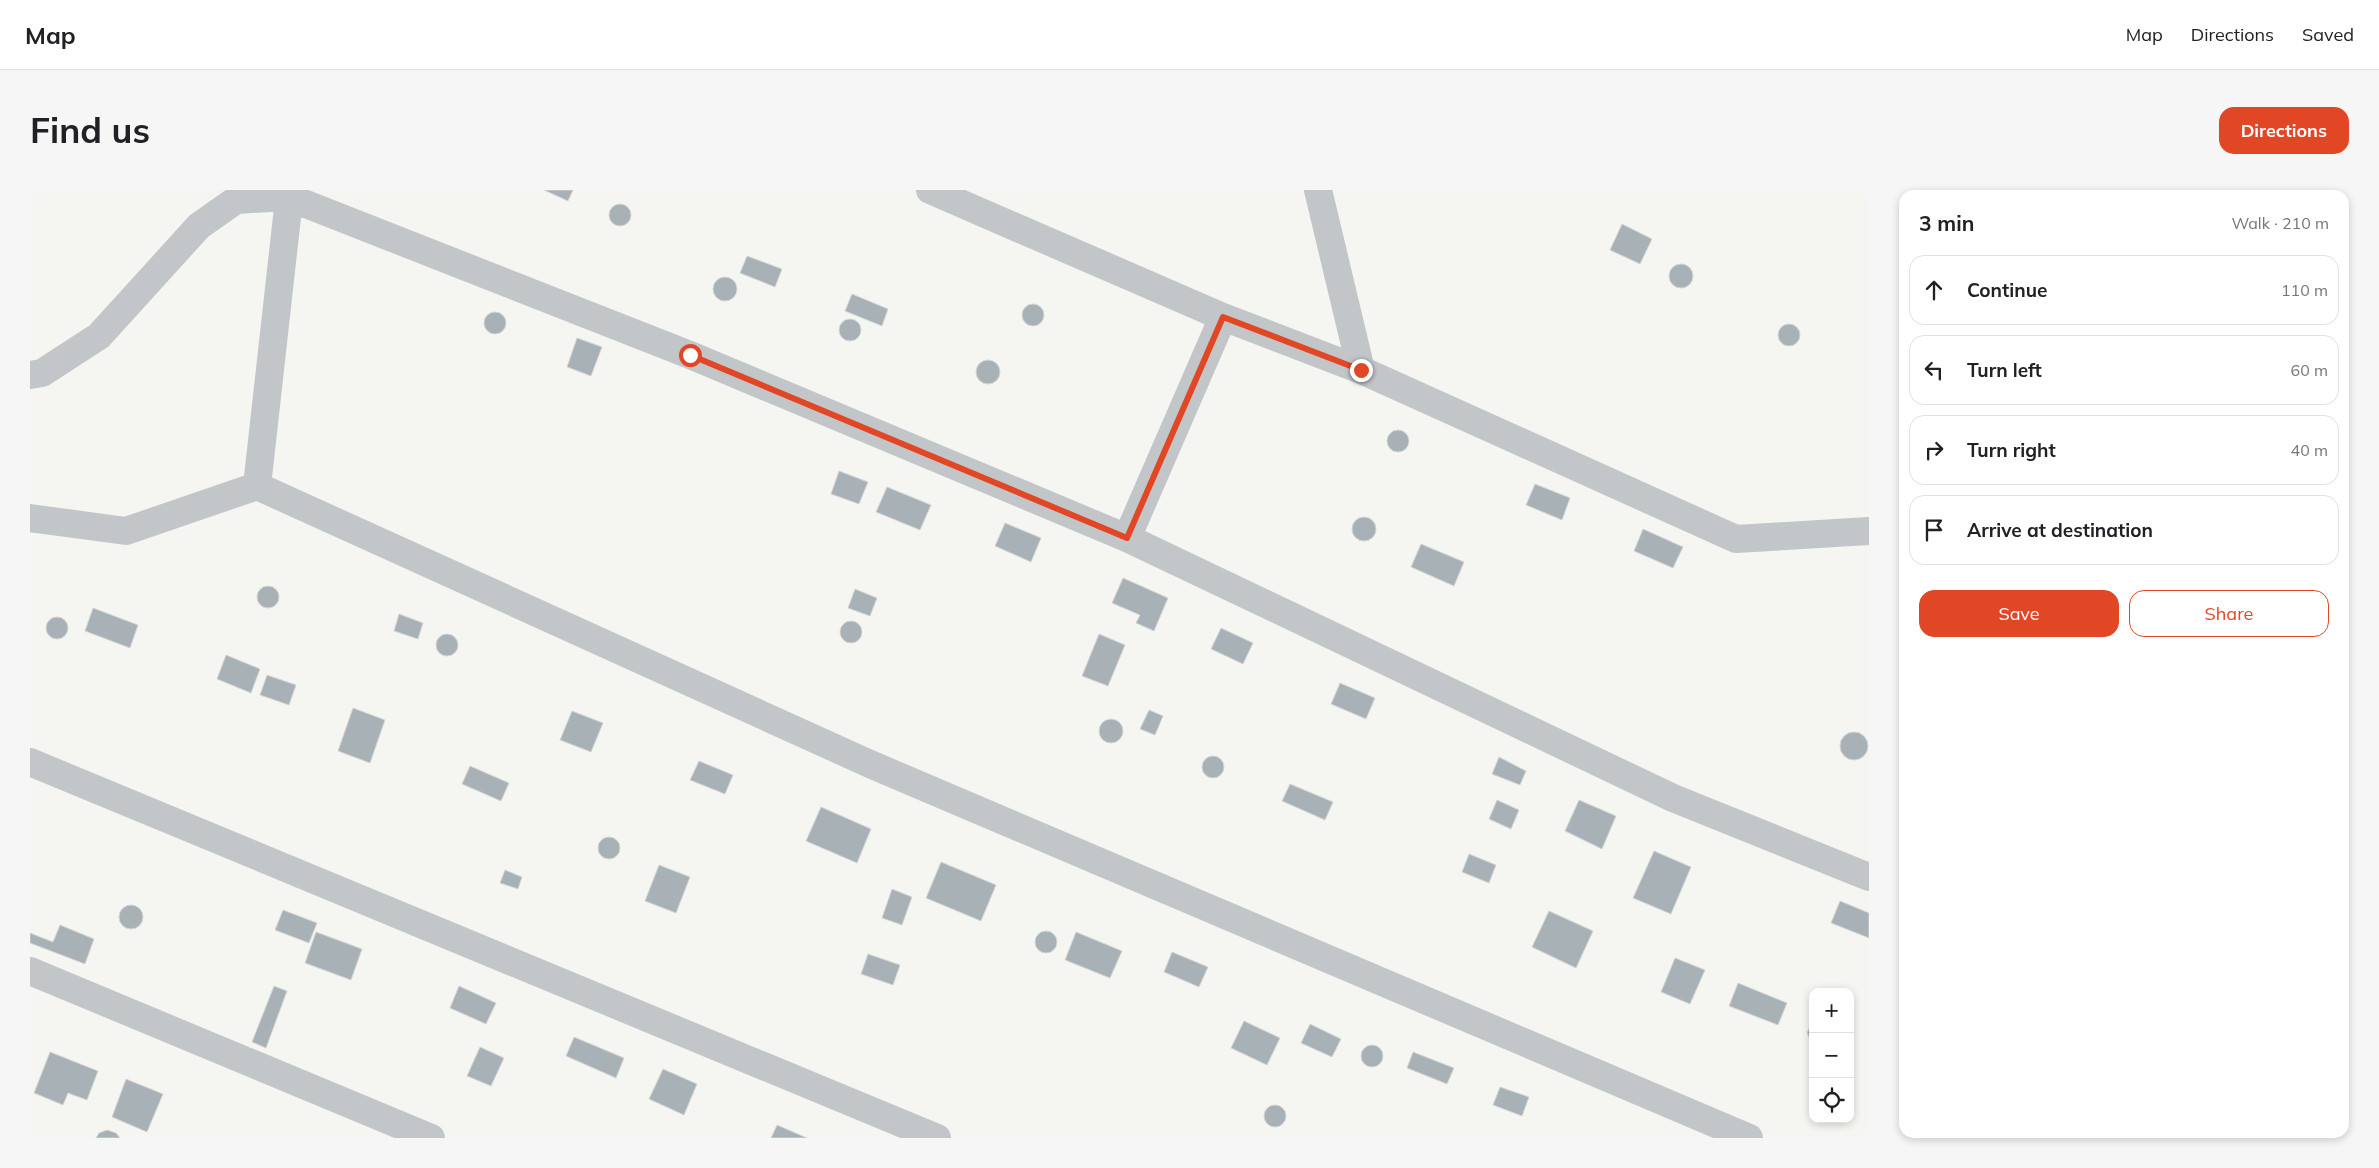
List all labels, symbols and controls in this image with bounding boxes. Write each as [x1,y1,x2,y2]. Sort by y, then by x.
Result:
text: Map [25,20,76,50]
text: Map [2126,23,2163,46]
text: Directions [2191,23,2274,46]
text: Saved [2302,23,2354,46]
button: Directions [2219,107,2349,154]
text: Find us [30,108,150,152]
text: 3 min [1919,210,1974,236]
text: Walk · 210 m [2231,213,2329,233]
icon: ahead [1920,276,1948,304]
text: Continue [1967,278,2047,302]
text: 110 m [2281,280,2328,300]
route start [679,344,702,367]
icon: left [1920,356,1948,384]
text: Turn left [1967,358,2042,382]
route end [1350,359,1373,382]
text: 60 m [2291,360,2328,380]
icon: right [1920,436,1948,464]
text: Turn right [1967,438,2056,462]
text: 40 m [2291,440,2328,460]
icon: arrive [1920,516,1948,544]
text: Arrive at destination [1967,518,2153,542]
button: Save [1919,590,2119,637]
button: Share [2129,590,2329,637]
map controls [1809,988,1854,1123]
button: + [1809,988,1854,1033]
button: − [1809,1033,1854,1078]
button: locate [1809,1078,1854,1123]

